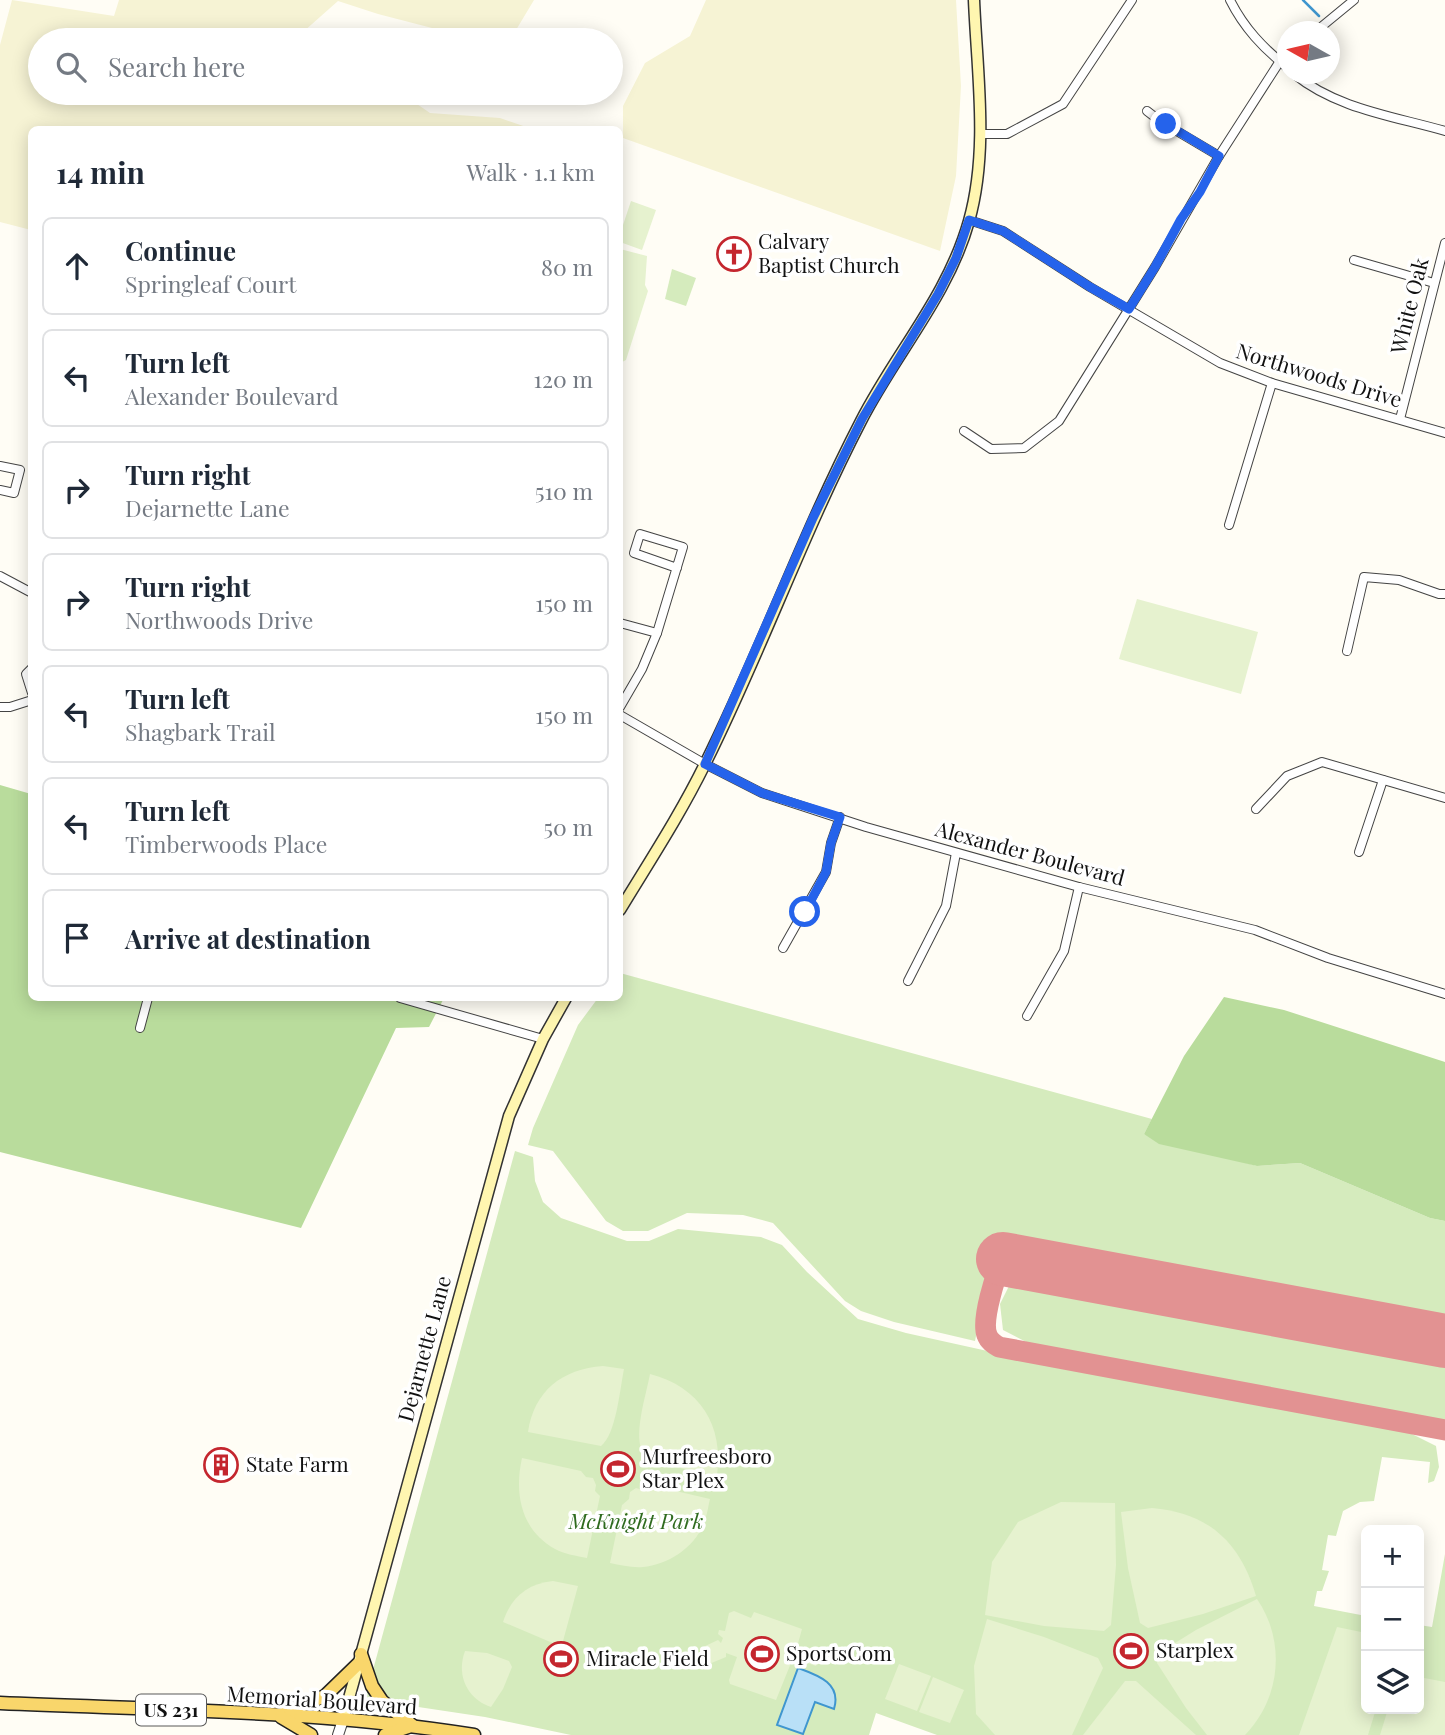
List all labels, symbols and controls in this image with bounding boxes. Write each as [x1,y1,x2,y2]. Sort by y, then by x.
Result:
north arrow [1277,21,1340,84]
search box [28,28,623,105]
icon: search [52,48,90,86]
text: Search here [108,49,245,84]
route end [1150,108,1181,139]
text: 14 min [56,152,145,192]
text: Walk · 1.1 km [466,156,595,187]
place label: Calvary Baptist Church [758,226,900,278]
text: Continue [125,233,236,268]
church icon: Calvary Baptist Church [715,235,753,273]
icon: ahead [58,247,96,285]
text: 80 m [541,251,593,282]
street label: White Oak [1382,254,1434,358]
text: Springleaf Court [125,268,296,299]
street label: Northwoods Drive [1233,336,1406,413]
text: Turn left [125,345,230,380]
icon: left [58,359,96,397]
text: 120 m [534,363,593,394]
text: Alexander Boulevard [125,380,339,411]
text: Turn right [125,457,251,492]
icon: right [58,471,96,509]
text: 510 m [535,475,593,506]
text: Dejarnette Lane [125,492,290,523]
text: Turn right [125,569,251,604]
icon: right [58,583,96,621]
text: 150 m [535,587,593,618]
text: Northwoods Drive [125,604,314,635]
text: Turn left [125,681,230,716]
icon: left [58,695,96,733]
text: 150 m [535,699,593,730]
text: Shagbark Trail [125,716,276,747]
text: Turn left [125,793,230,828]
icon: left [58,807,96,845]
text: 50 m [544,811,593,842]
street label: Alexander Boulevard [932,813,1128,891]
text: Timberwoods Place [125,828,327,859]
route start [789,896,820,927]
icon: arrive [58,919,96,957]
text: Arrive at destination [125,921,371,956]
street label: Dejarnette Lane [390,1272,456,1425]
place label: Murfreesboro Star Plex [642,1441,772,1493]
building icon: State Farm [202,1446,240,1484]
place label: State Farm [246,1449,349,1477]
sports icon: Murfreesboro Star Plex [599,1450,637,1488]
park label: McKnight Park [568,1506,703,1534]
map controls [1361,1525,1424,1714]
button: + [1361,1525,1424,1588]
button: − [1361,1588,1424,1651]
sports icon: Starplex [1112,1632,1150,1670]
sports icon: SportsCom [743,1635,781,1673]
place label: Starplex [1156,1635,1234,1663]
place label: SportsCom [786,1638,892,1666]
sports icon: Miracle Field [542,1640,580,1678]
place label: Miracle Field [586,1643,709,1671]
button: layers [1361,1651,1424,1714]
street label: Memorial Boulevard [226,1678,418,1720]
road number: US 231 [136,1694,206,1726]

